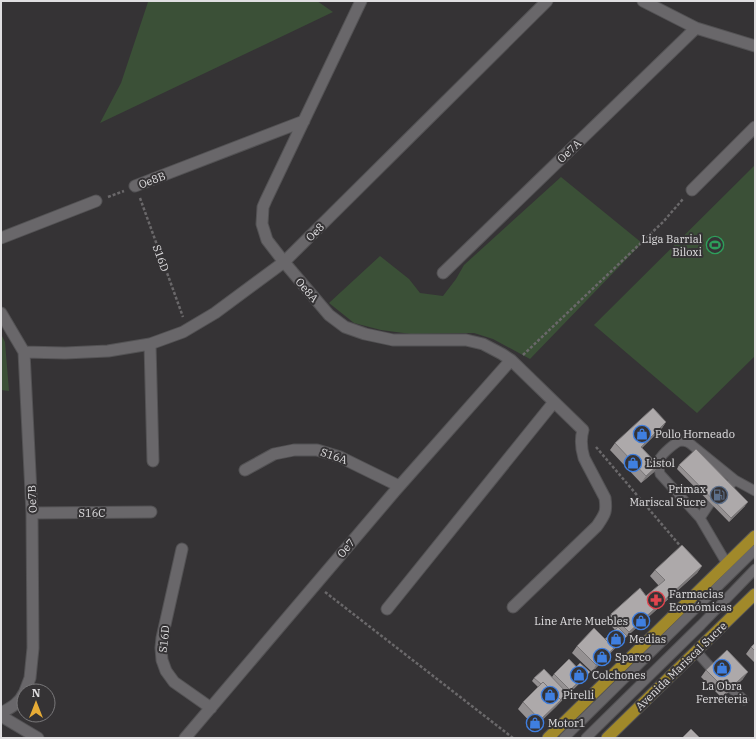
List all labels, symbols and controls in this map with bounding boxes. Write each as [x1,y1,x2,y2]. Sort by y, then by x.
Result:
street label: Oe7A [554,136,584,166]
street label: Oe8B [137,168,167,192]
street label: Oe8 [303,220,327,244]
place label: Liga Barrial Biloxi [642,232,703,259]
sports icon: Liga Barrial Biloxi [705,235,725,255]
street label: S16D [150,243,172,274]
street label: Oe8A [293,275,322,305]
shop icon: Pollo Horneado [632,424,652,444]
place label: Pollo Horneado [655,427,735,441]
street label: S16A [319,445,350,467]
shop icon: Listol [623,453,643,473]
place label: Listol [646,456,675,470]
place label: Primax Mariscal Sucre [629,482,706,509]
street label: Oe7B [24,485,40,513]
fuel station icon: Primax Mariscal Sucre [709,485,729,505]
street label: S16C [79,506,105,520]
street label: Oe7 [334,536,358,560]
place label: Farmacias Económicas [669,587,732,614]
pharmacy icon: Farmacias Económicas [646,590,666,610]
shop icon: Line Arte Muebles [631,611,651,631]
place label: Line Arte Muebles [534,614,628,628]
street label: Avenida Mariscal Sucre [633,619,730,713]
street label: S16D [156,624,172,653]
shop icon: Medias [606,629,626,649]
place label: Medias [629,632,666,646]
shop icon: Sparco [592,647,612,667]
place label: Sparco [615,650,651,664]
shop icon: La Obra Ferreteria [712,658,732,678]
shop icon: Colchones [569,665,589,685]
place label: Colchones [592,668,646,682]
place label: La Obra Ferreteria [696,679,748,706]
north arrow [16,683,56,723]
shop icon: Pirelli [540,685,560,705]
text: N [32,686,41,700]
place label: Pirelli [563,688,595,702]
shop icon: Motor1 [525,713,545,733]
place label: Motor1 [548,716,585,730]

